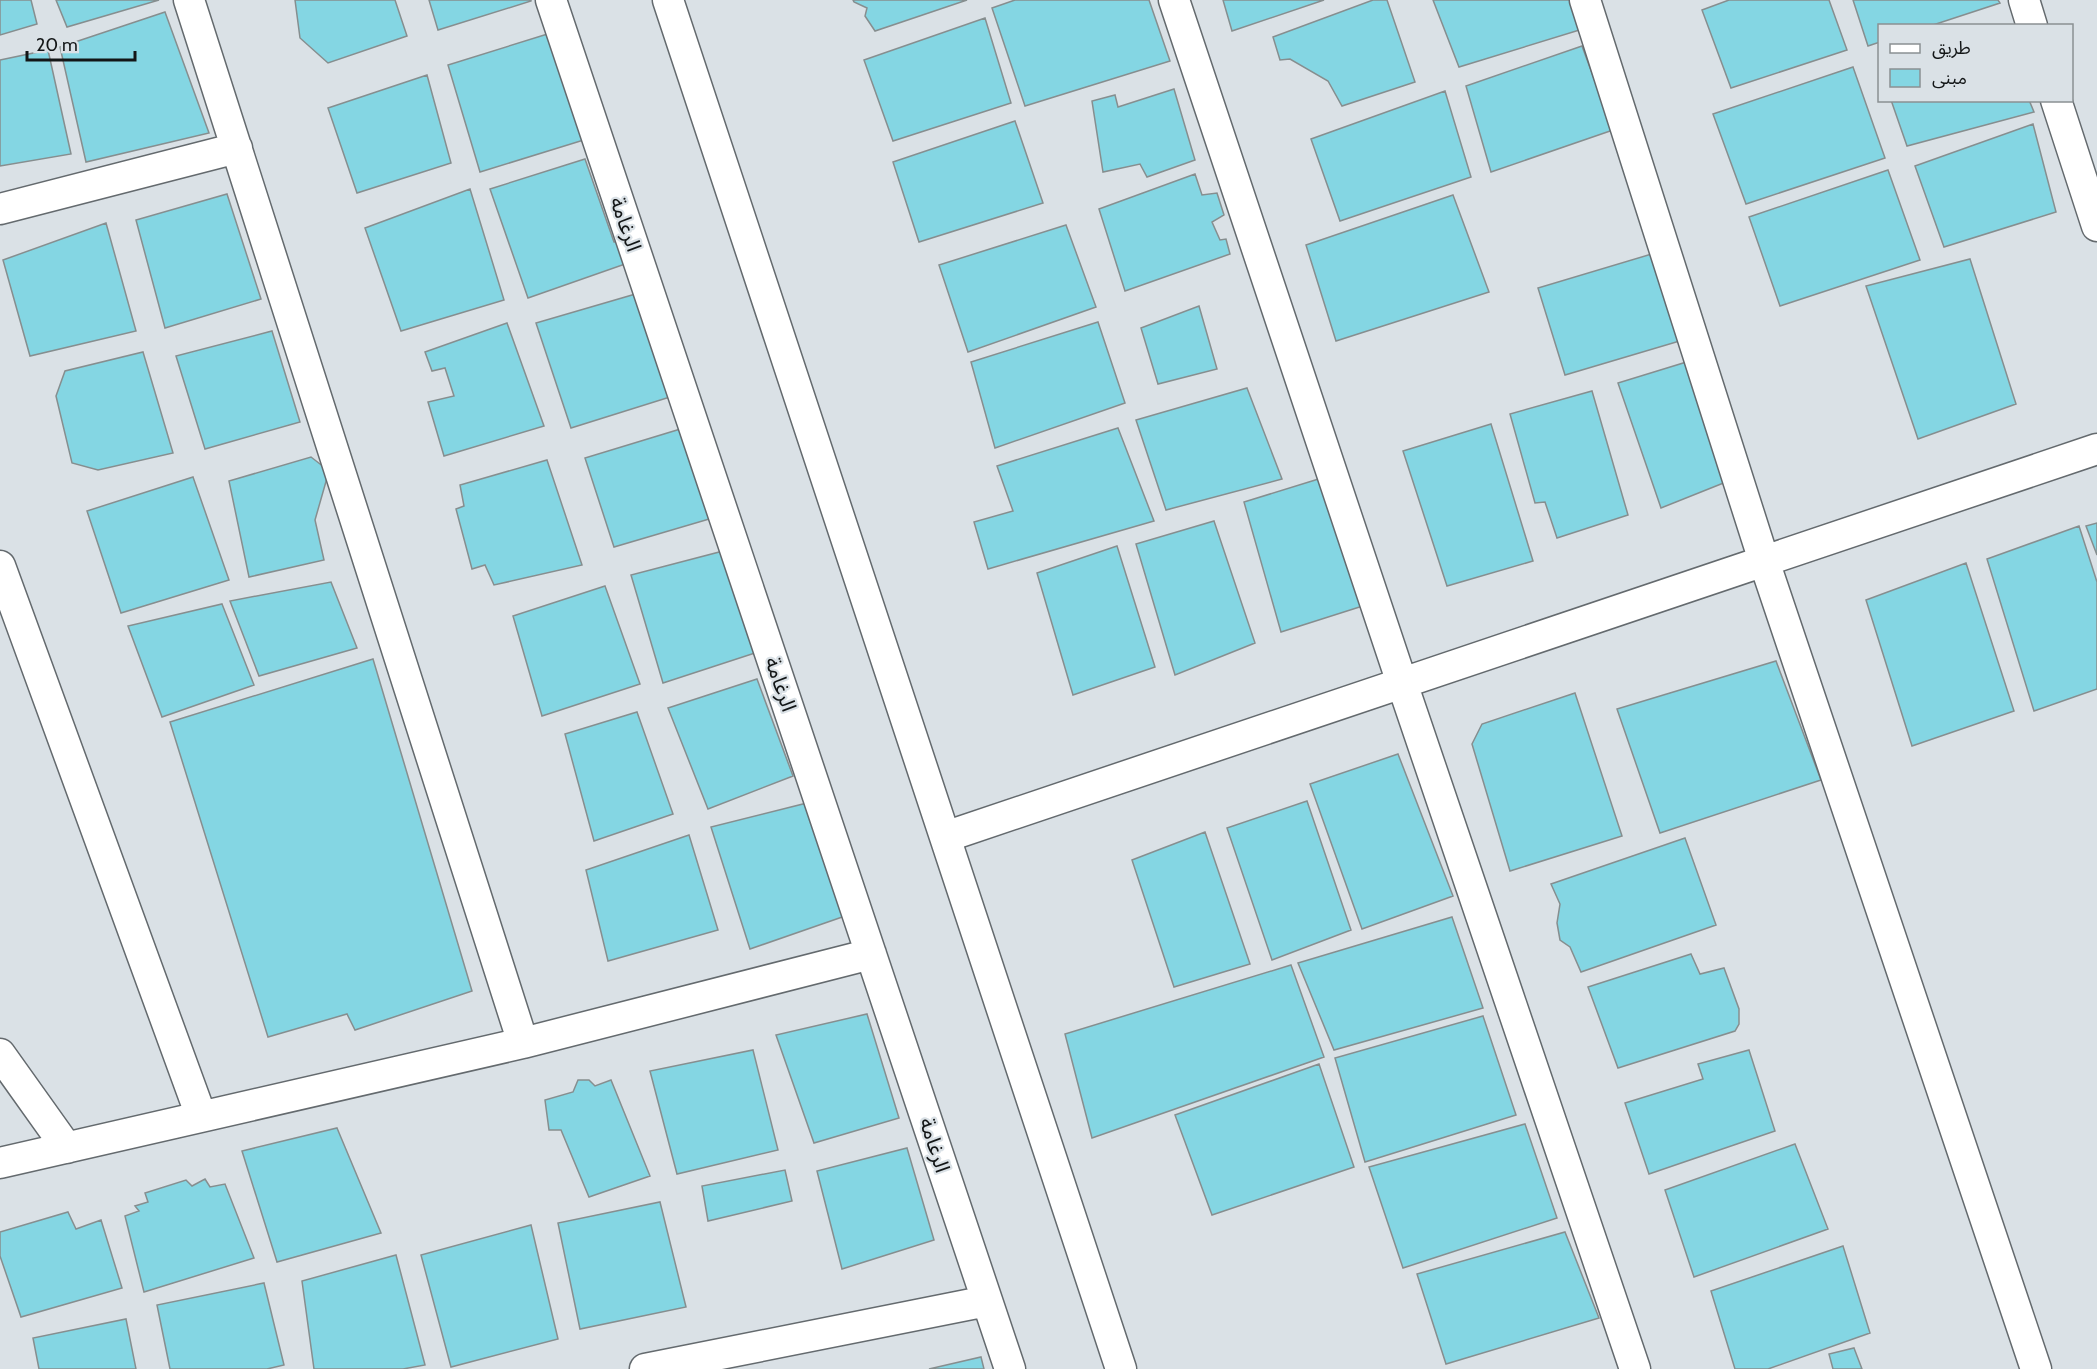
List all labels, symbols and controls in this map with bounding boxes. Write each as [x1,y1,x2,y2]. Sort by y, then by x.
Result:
scale bar [27,24,135,62]
legend [1878,24,2073,102]
text: 20 m [36,34,78,56]
text: طريق [1932,37,1971,59]
text: مبنى [1932,67,1967,89]
street label: الرغامة [605,193,647,255]
street label: الرغامة [760,653,802,715]
street label: الرغامة [914,1114,956,1176]

